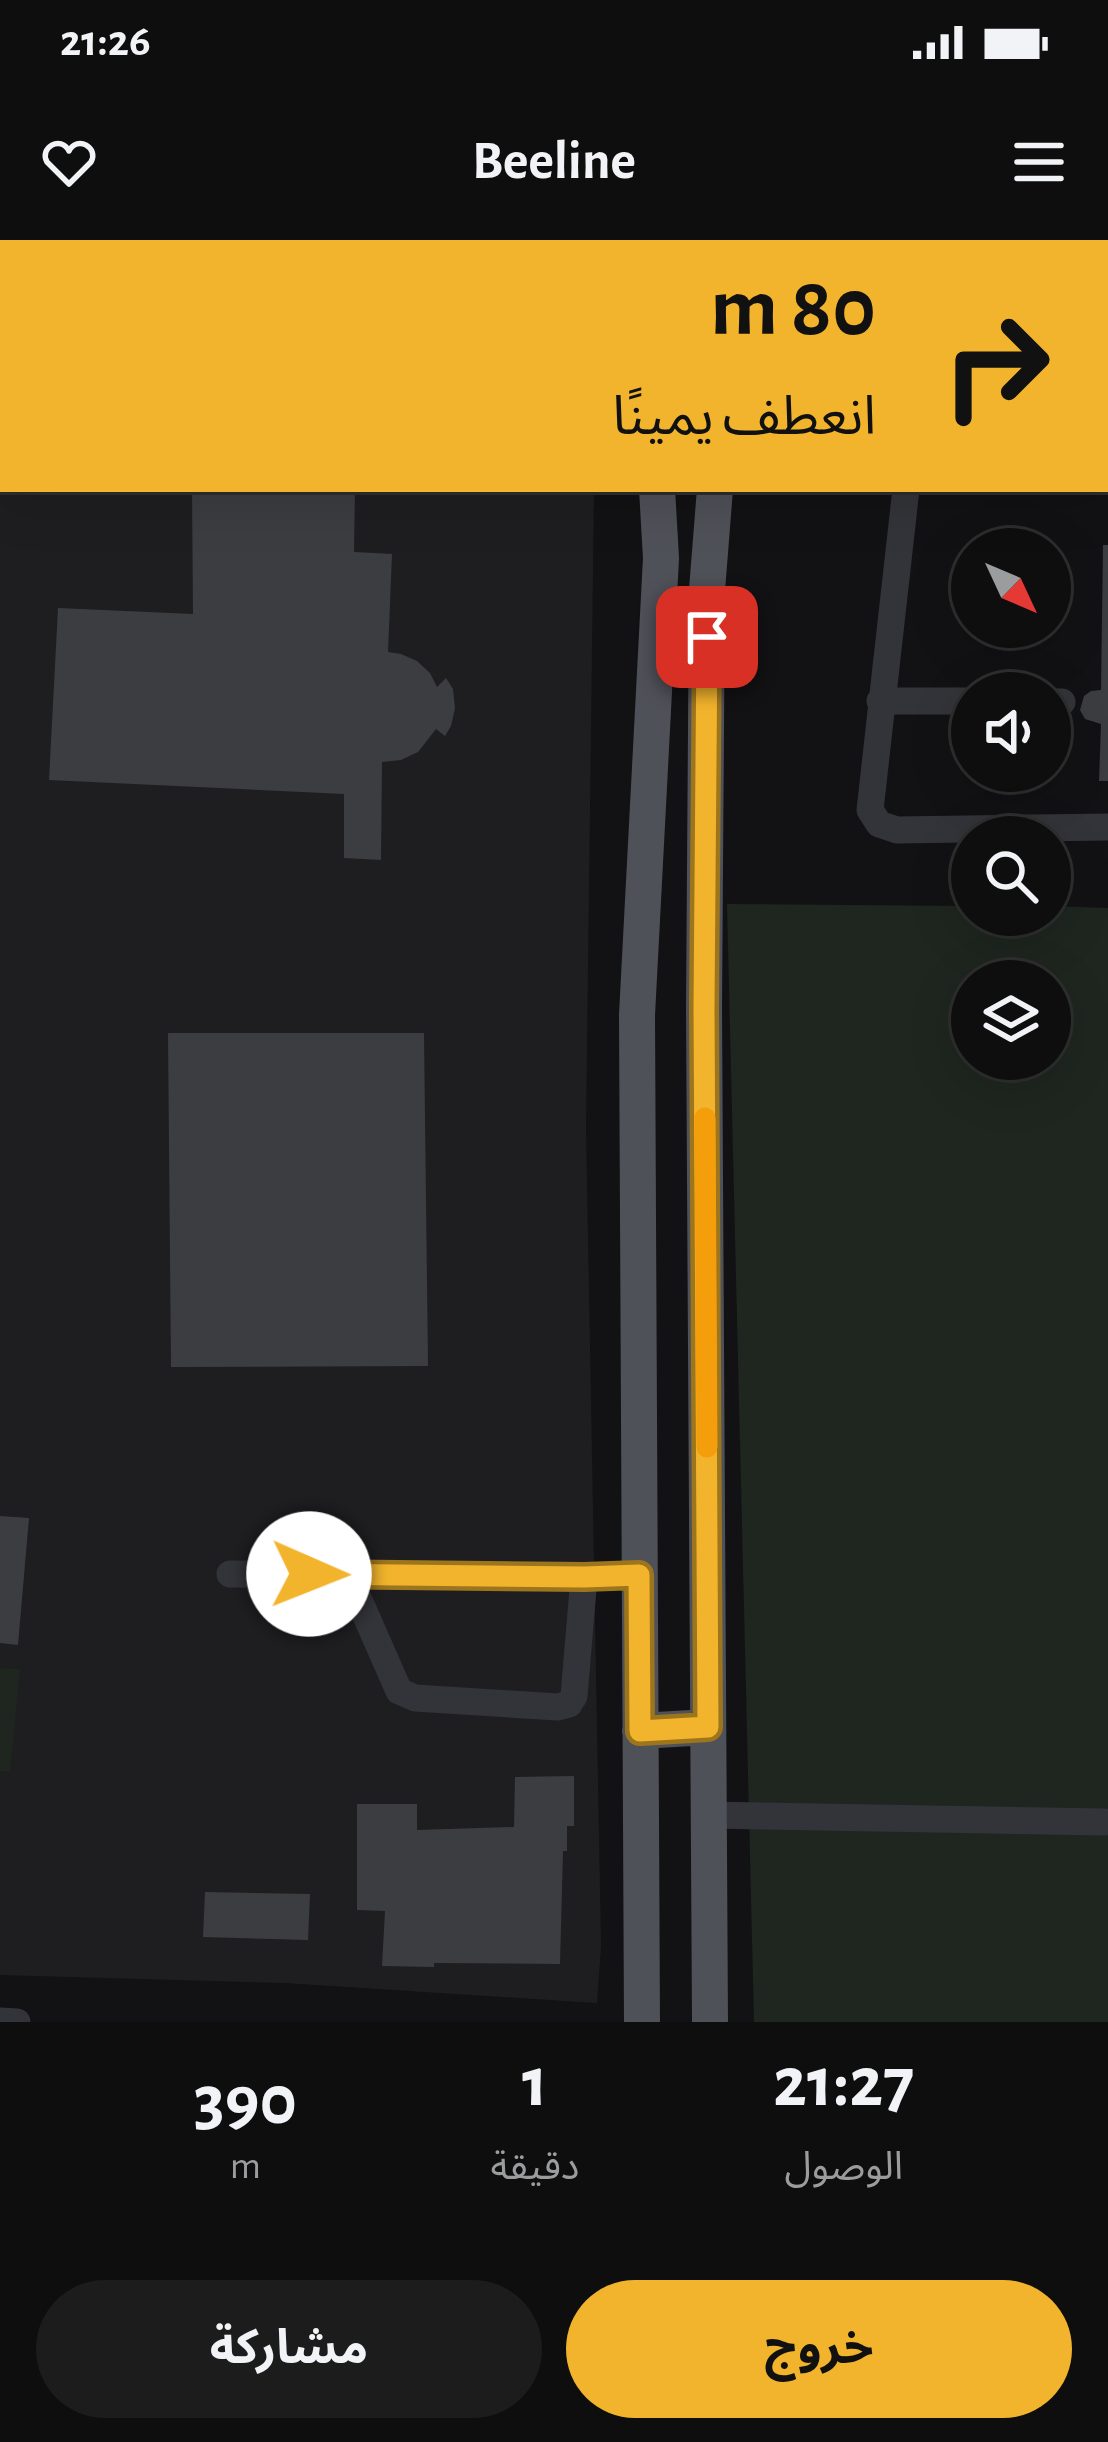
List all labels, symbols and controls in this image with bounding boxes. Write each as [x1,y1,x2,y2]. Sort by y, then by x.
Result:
text: 21:26 [60,19,151,64]
icon: heart [36,129,102,195]
icon: menu [1006,129,1072,195]
text: Beeline [472,135,636,189]
text: 80 m [710,267,876,351]
icon: right [918,288,1074,444]
text: انعطف يمينًا [612,391,876,445]
north arrow [951,528,1071,648]
map controls [951,528,1071,1080]
pin [656,586,758,688]
icon: arrive [674,604,740,670]
button: sound [951,672,1071,792]
button: search [951,816,1071,936]
button: layers [951,960,1071,1080]
position arrow [246,1511,372,1637]
text: 1 [522,2047,548,2119]
text: 21:27 [773,2047,914,2119]
text: 390 [194,2065,297,2137]
text: m [230,2147,261,2186]
text: دقيقة [491,2148,579,2187]
text: الوصول [784,2148,903,2187]
button: مشاركة [36,2280,542,2418]
button: خروج [566,2280,1072,2418]

